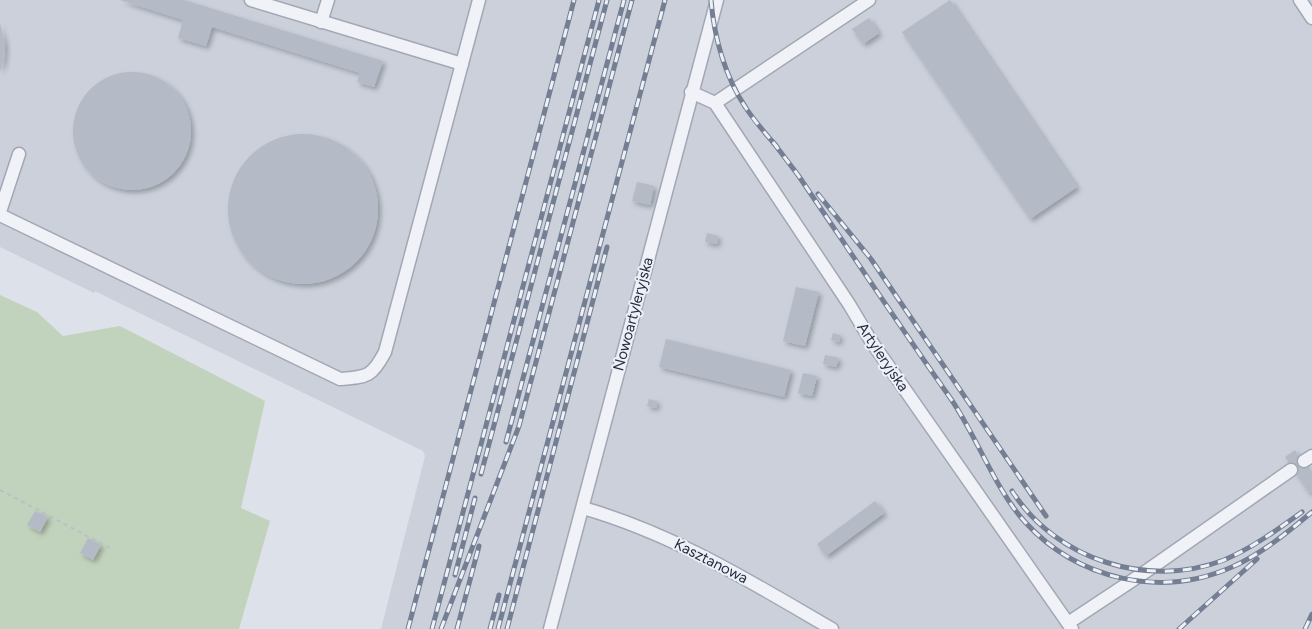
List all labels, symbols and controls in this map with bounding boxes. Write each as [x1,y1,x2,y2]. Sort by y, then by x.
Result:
street label: Nowoartyleryjska [609,255,657,373]
street label: Artyleryjska [853,319,913,395]
street label: Kasztanowa [671,535,751,587]

